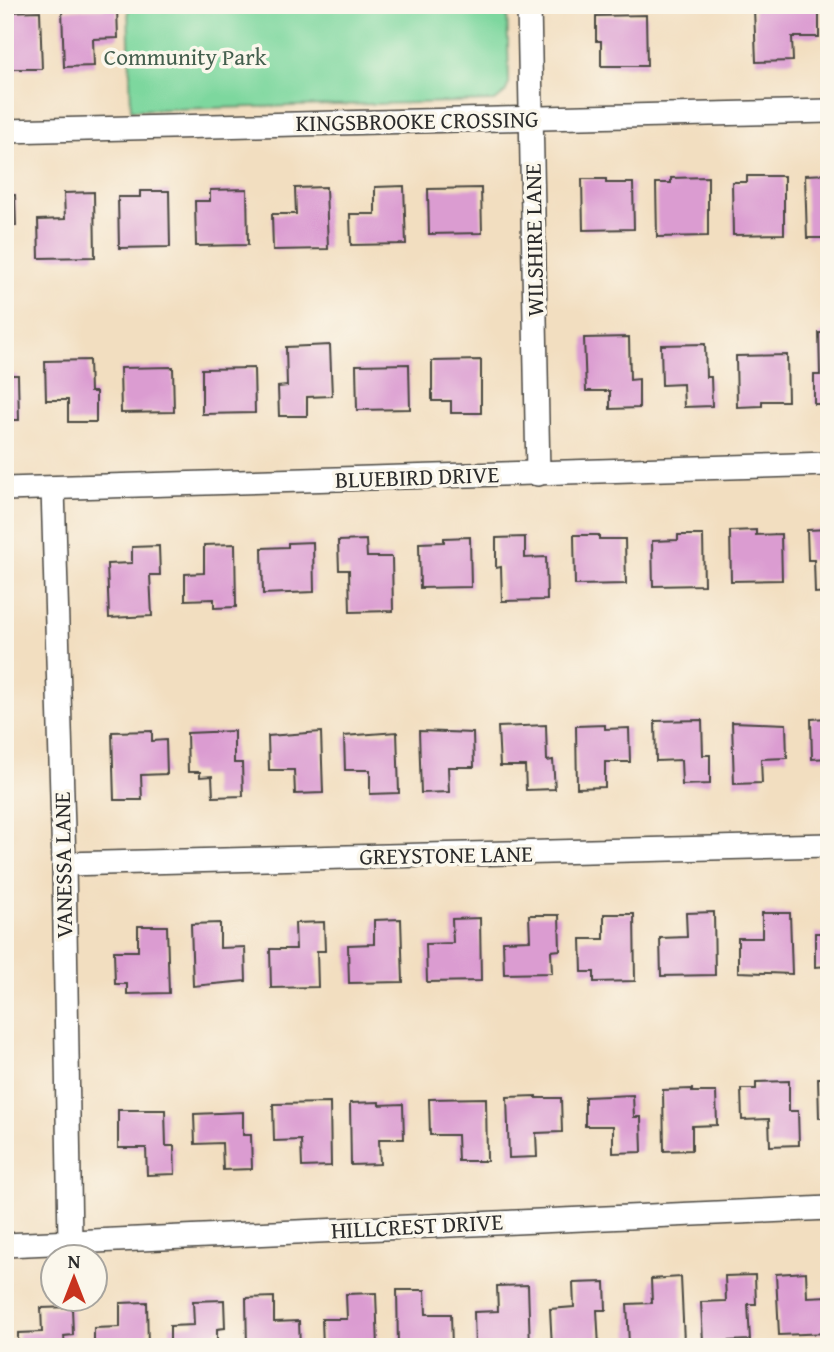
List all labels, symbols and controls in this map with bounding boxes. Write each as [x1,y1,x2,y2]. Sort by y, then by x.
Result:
park label: Community Park [104,40,267,73]
street label: KINGSBROOKE CROSSING [295,102,539,139]
street label: WILSHIRE LANE [516,163,551,317]
street label: BLUEBIRD DRIVE [334,457,500,496]
street label: VANESSA LANE [45,791,80,939]
street label: GREYSTONE LANE [359,836,533,873]
street label: HILLCREST DRIVE [330,1205,504,1246]
north arrow [38,1244,108,1314]
text: N [68,1247,81,1275]

